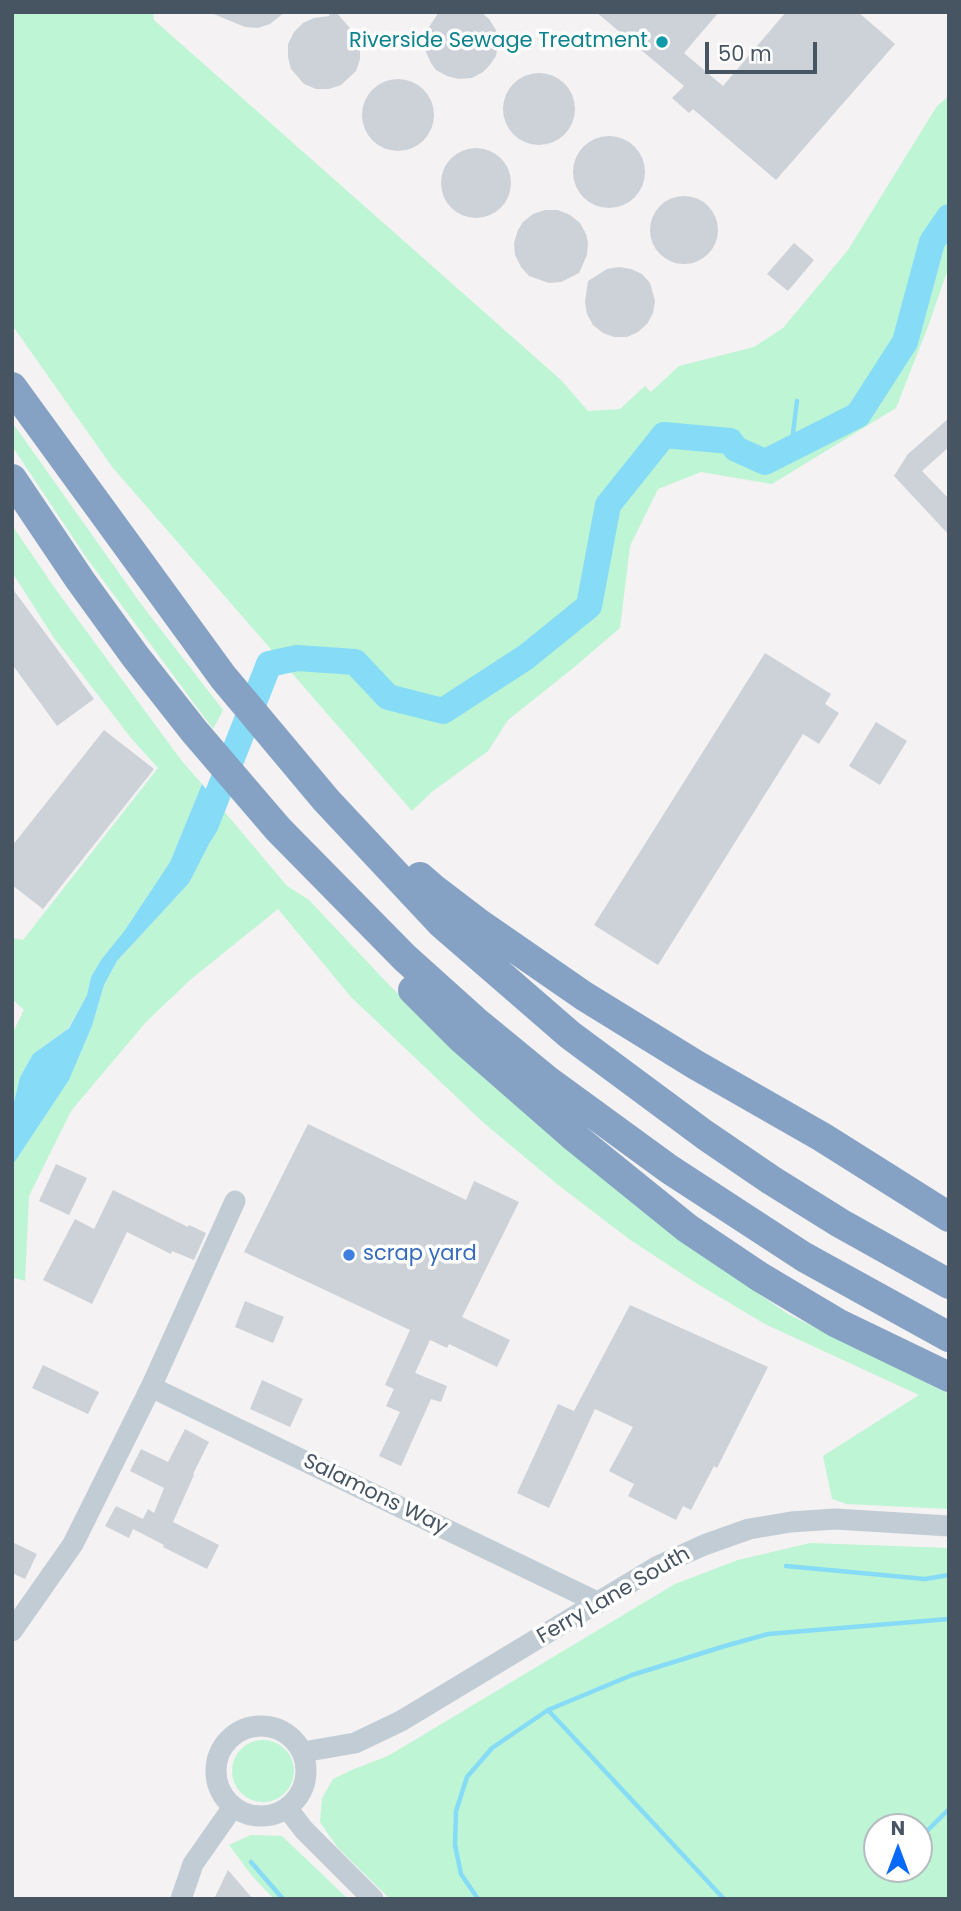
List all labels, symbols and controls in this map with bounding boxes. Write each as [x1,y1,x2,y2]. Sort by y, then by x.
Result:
scale bar [709,28,821,72]
place label: Riverside Sewage Treatment [349,29,648,55]
marker: Riverside Sewage Treatment [654,34,670,50]
text: 50 m [718,39,772,68]
place label: scrap yard [363,1242,477,1268]
marker: scrap yard [341,1247,357,1263]
street label: Salamons Way [299,1449,451,1541]
street label: Ferry Lane South [533,1542,695,1650]
north arrow [863,1813,933,1883]
text: N [891,1815,905,1842]

